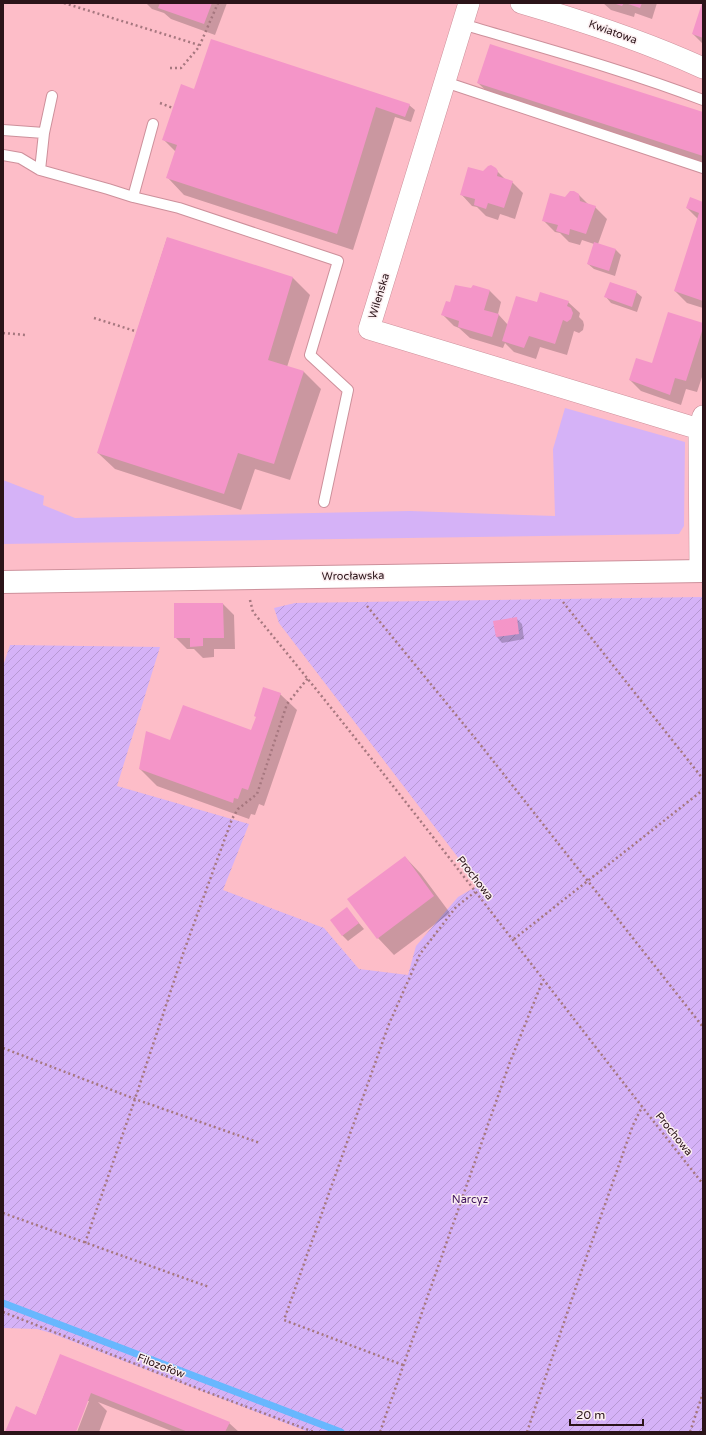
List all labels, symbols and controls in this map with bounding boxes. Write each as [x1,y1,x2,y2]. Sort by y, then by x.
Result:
street label: Kwiatowa [587,17,639,47]
street label: Wileńska [366,272,392,320]
street label: Wrocławska [322,569,384,583]
street label: Prochowa [454,853,496,903]
street label: Prochowa [653,1110,695,1158]
park label: Narcyz [452,1193,489,1206]
street label: Filozofów [135,1351,187,1381]
scale bar [570,1401,643,1427]
text: 20 m [576,1408,605,1422]

